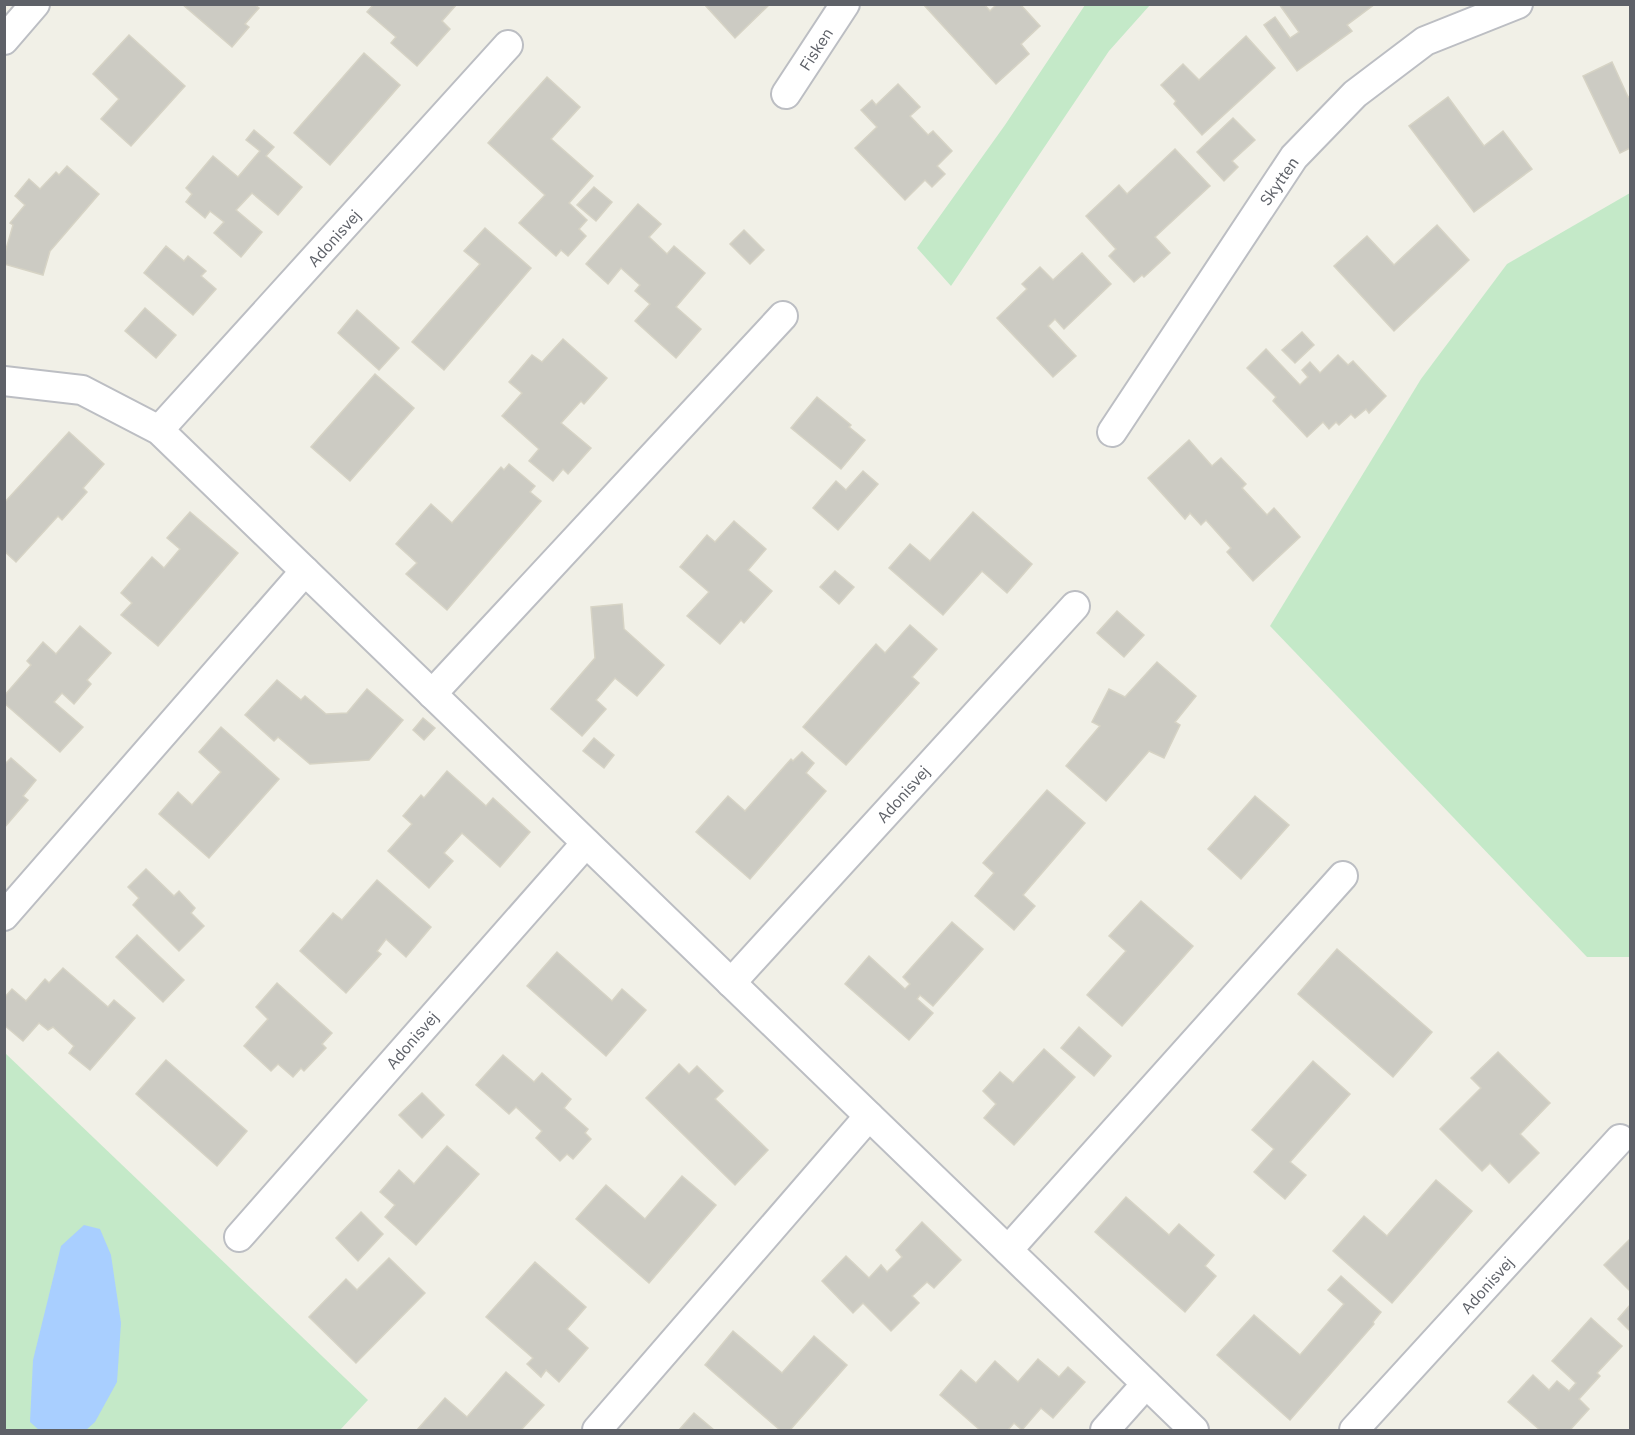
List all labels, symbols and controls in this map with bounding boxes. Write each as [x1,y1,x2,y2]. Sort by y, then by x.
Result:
street label: Fisken [795,24,837,74]
street label: Skytten [1255,153,1303,209]
street label: Adonisvej [303,205,365,271]
street label: Adonisvej [872,761,934,827]
street label: Adonisvej [382,1007,442,1073]
street label: Adonisvej [1456,1252,1518,1318]

